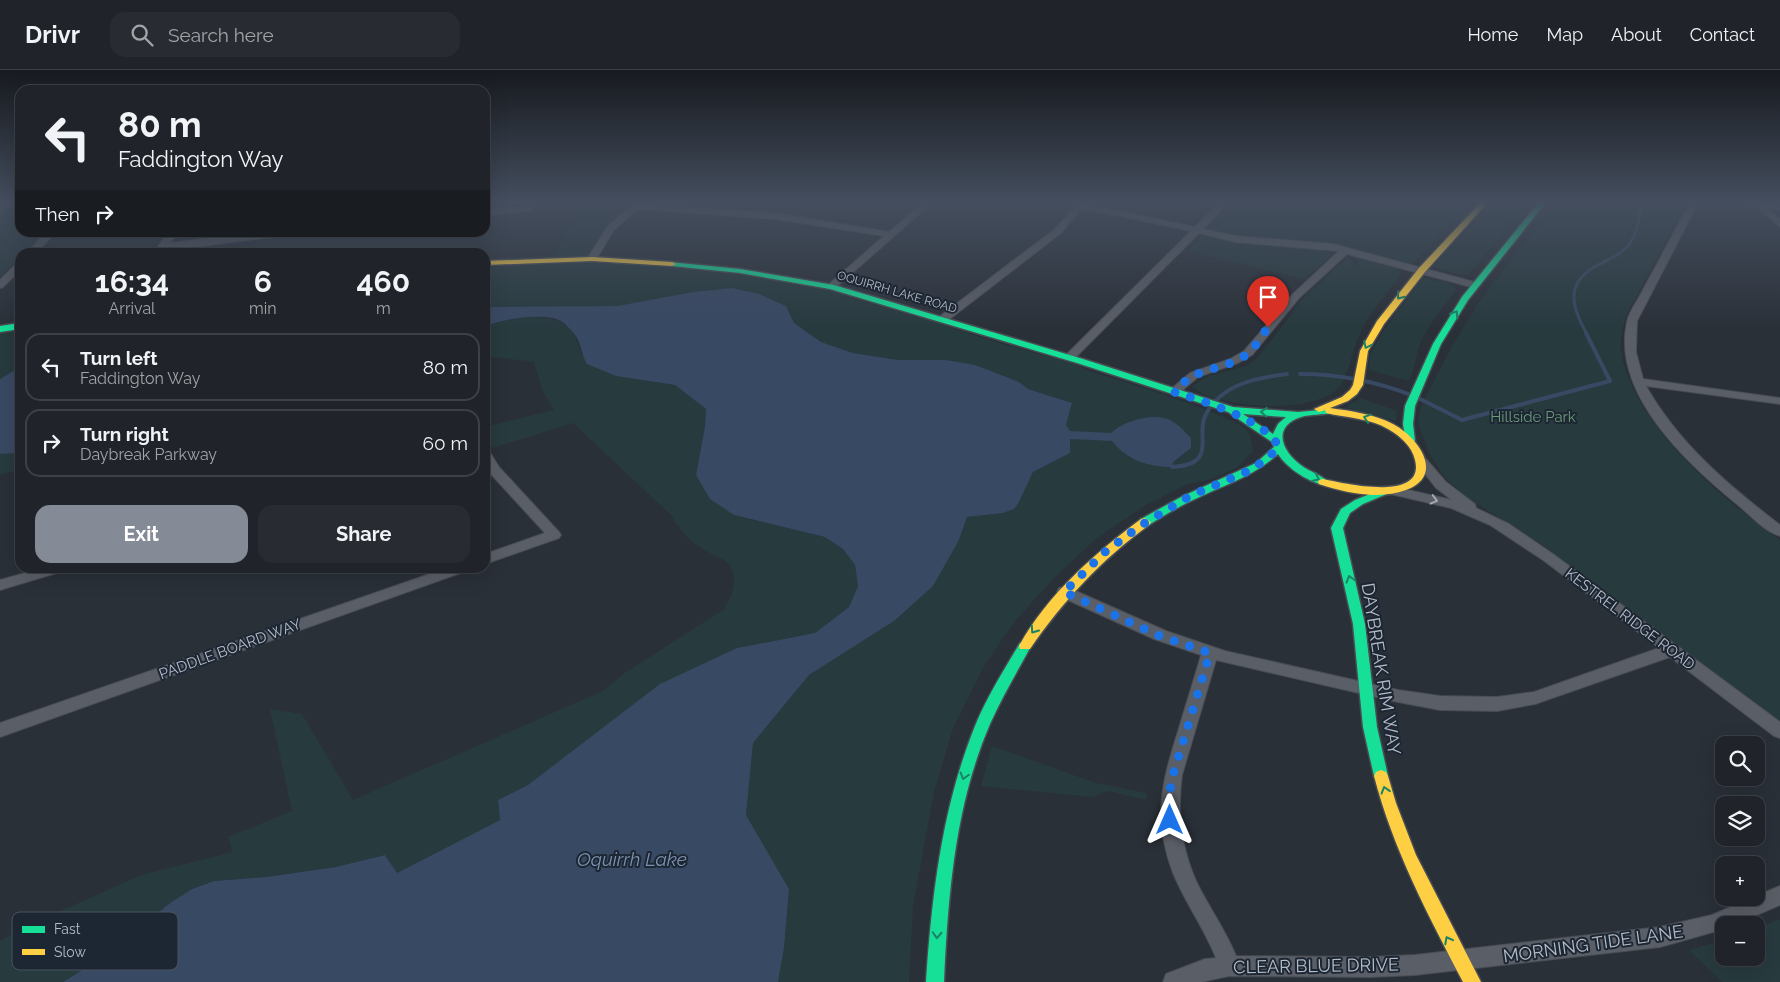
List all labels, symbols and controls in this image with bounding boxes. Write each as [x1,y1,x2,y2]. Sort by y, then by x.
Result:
search box [110,12,460,57]
text: Drivr [25,20,80,49]
icon: search [128,21,156,49]
text: Search here [168,24,274,46]
text: Home [1467,24,1518,45]
text: Map [1546,24,1583,45]
text: About [1611,24,1662,45]
text: Contact [1690,24,1755,45]
text: 80 m [118,104,202,145]
icon: left [35,105,100,170]
text: Faddington Way [118,146,283,172]
icon: right [90,200,118,228]
text: Then [35,203,80,225]
text: 16:34 [95,264,169,299]
text: 6 [254,264,272,299]
text: 460 [356,264,410,299]
street label: OQUIRRH LAKE ROAD [835,268,959,316]
pin [1247,276,1289,327]
icon: arrive [1254,283,1282,311]
one-way arrow [1397,290,1406,300]
text: Arrival [109,299,155,318]
text: min [249,299,277,318]
text: m [376,299,391,318]
one-way arrow [1449,310,1458,320]
one-way arrow [1363,340,1373,349]
text: Turn left [80,347,157,369]
icon: left [37,353,65,381]
text: 80 m [423,356,468,378]
text: Faddington Way [80,369,200,388]
one-way arrow [1260,407,1268,418]
park label: Hillside Park [1490,408,1576,426]
one-way arrow [1363,414,1372,424]
text: Turn right [80,423,169,445]
icon: right [37,429,65,457]
text: 60 m [423,432,468,454]
text: Daybreak Parkway [80,445,217,464]
one-way arrow [1311,472,1320,482]
one-way arrow [1429,494,1437,504]
button: Exit [35,505,248,563]
button: Share [258,505,470,563]
street label: KESTREL RIDGE ROAD [1562,564,1699,674]
one-way arrow [1345,575,1355,583]
street label: DAYBREAK RIM WAY [1358,581,1406,757]
street label: PADDLE BOARD WAY [156,615,304,683]
one-way arrow [1031,624,1040,634]
map controls [1715,736,1765,966]
button: search [1715,736,1765,786]
one-way arrow [959,771,969,779]
one-way arrow [1380,787,1390,795]
position arrow [1143,793,1195,845]
button: layers [1715,796,1765,846]
water label: Oquirrh Lake [577,848,687,870]
button: + [1715,856,1765,906]
legend [12,912,178,970]
button: − [1715,916,1765,966]
street label: MORNING TIDE LANE [1502,920,1684,967]
text: Fast [54,921,81,937]
one-way arrow [932,932,943,940]
one-way arrow [1444,936,1454,945]
text: Slow [54,944,86,960]
street label: CLEAR BLUE DRIVE [1233,954,1399,977]

